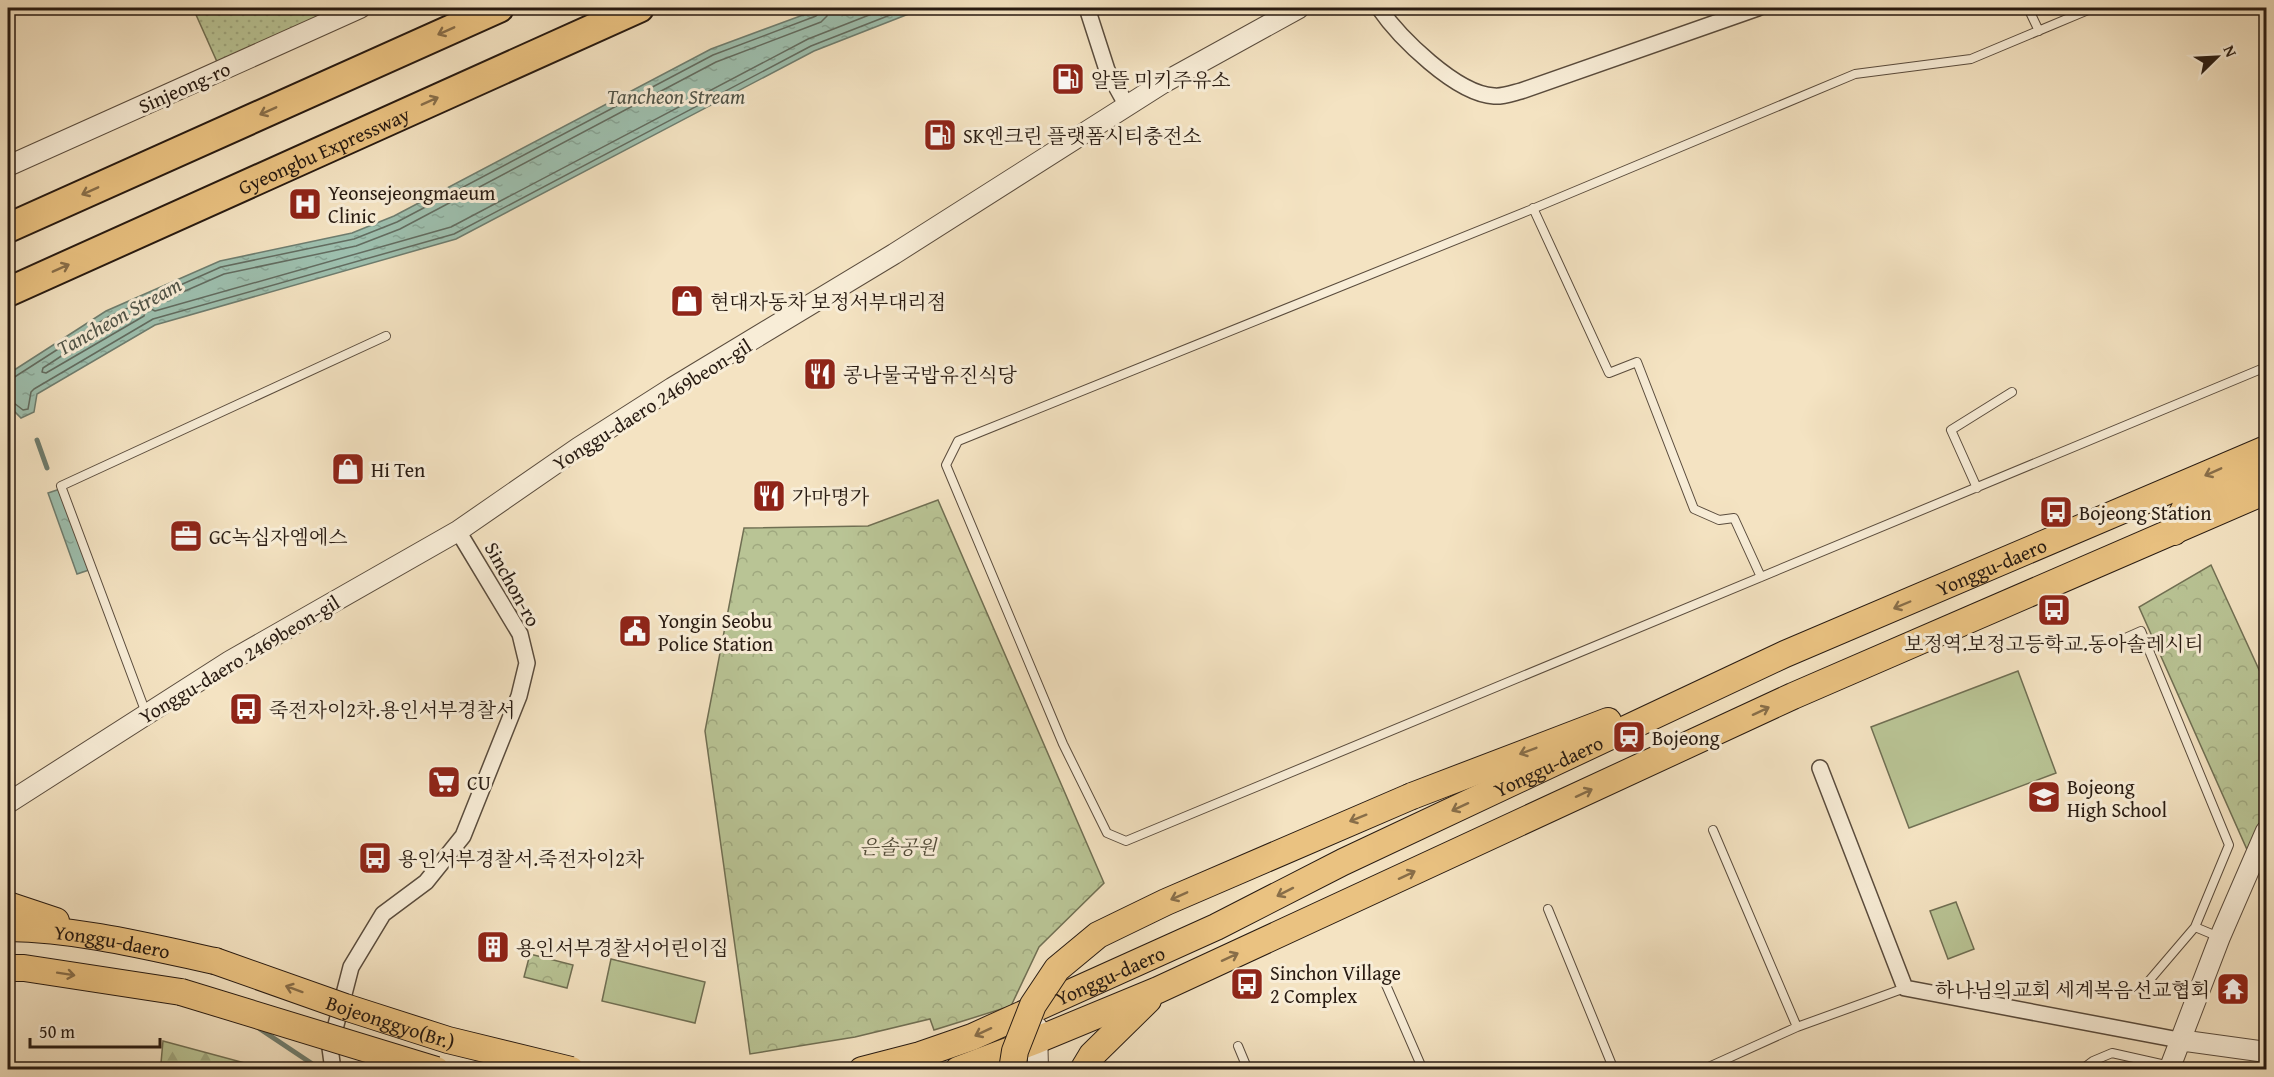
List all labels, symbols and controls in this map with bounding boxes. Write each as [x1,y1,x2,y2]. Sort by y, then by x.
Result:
one-way arrow [437,26,455,38]
north arrow [2187,27,2247,87]
text: N [2218,41,2244,61]
street label: Sinjeong-ro [133,54,235,120]
fuel station icon: 알뜰 미키주유소 [1050,61,1086,97]
place label: 알뜰 미키주유소 [1091,65,1231,94]
water label: Tancheon Stream [607,81,745,112]
one-way arrow [421,95,439,107]
street label: Gyeongbu Expressway [233,99,414,201]
one-way arrow [259,106,277,118]
fuel station icon: SK엔크린 플랫폼시티충전소 [922,117,958,153]
place label: SK엔크린 플랫폼시티충전소 [963,121,1202,150]
place label: Yeonsejeongmaeum Clinic [328,178,496,230]
one-way arrow [81,186,99,198]
hospital icon: Yeonsejeongmaeum Clinic [287,186,323,222]
one-way arrow [51,261,69,273]
water label: Tancheon Stream [51,269,187,363]
shop icon: 현대자동차 보정서부대리점 [669,283,705,319]
place label: 현대자동차 보정서부대리점 [710,287,946,316]
street label: Yonggu-daero 2469beon-gil [547,331,757,477]
restaurant icon: 콩나물국밥유진식당 [802,356,838,392]
place label: 콩나물국밥유진식당 [843,360,1018,389]
shop icon: Hi Ten [330,451,366,487]
place label: Hi Ten [371,455,425,484]
one-way arrow [2204,467,2223,478]
restaurant icon: 가마명가 [751,478,787,514]
place label: 가마명가 [792,482,870,511]
bus stop icon: Bojeong Station [2038,494,2074,530]
place label: Bojeong Station [2079,498,2211,527]
office icon: GC녹십자엠에스 [168,518,204,554]
place label: GC녹십자엠에스 [209,522,348,551]
street label: Yonggu-daero [1932,530,2051,602]
street label: Sinchon-ro [478,536,548,632]
street label: Yonggu-daero 2469beon-gil [133,587,345,731]
bus stop icon: 보정역.보정고등학교.동아솔레시티 [2036,592,2072,628]
one-way arrow [1893,600,1911,611]
place label: Yongin Seobu Police Station [658,606,773,658]
public building icon: Yongin Seobu Police Station [617,613,653,649]
place label: 보정역.보정고등학교.동아솔레시티 [1904,629,2204,658]
bus stop icon: 죽전자이2차.용인서부경찰서 [228,691,264,727]
place label: 죽전자이2차.용인서부경찰서 [269,695,515,724]
one-way arrow [1751,704,1769,716]
station icon: Bojeong [1611,719,1647,755]
place label: Bojeong [1652,723,1720,752]
street label: Yonggu-daero [1489,727,1608,804]
one-way arrow [1519,746,1538,757]
supermarket icon: CU [426,764,462,800]
place label: CU [467,768,491,797]
place label: Bojeong High School [2067,772,2167,824]
school or university icon: Bojeong High School [2026,779,2062,815]
one-way arrow [1574,786,1592,798]
one-way arrow [1452,801,1470,813]
one-way arrow [1349,813,1368,824]
park label: 은솔공원 [859,832,938,861]
bus stop icon: 용인서부경찰서.죽전자이2차 [357,840,393,876]
place label: 용인서부경찰서.죽전자이2차 [398,844,645,873]
one-way arrow [1397,868,1415,880]
one-way arrow [1277,886,1294,898]
one-way arrow [1170,891,1189,902]
street label: Yonggu-daero [52,916,173,965]
building icon: 용인서부경찰서어린이집 [475,929,511,965]
place label: 용인서부경찰서어린이집 [516,933,729,962]
street label: Yonggu-daero [1050,938,1169,1012]
one-way arrow [1221,951,1239,962]
place label: Sinchon Village 2 Complex [1270,958,1401,1010]
bus stop icon: Sinchon Village 2 Complex [1229,966,1265,1002]
one-way arrow [55,969,75,980]
temple icon: 하나님의교회 세계복음선교협회 [2215,971,2251,1007]
place label: 하나님의교회 세계복음선교협회 [1935,975,2210,1004]
one-way arrow [285,983,303,994]
street label: Bojeonggyo(Br.) [323,987,458,1056]
scale bar [30,1011,160,1049]
text: 50 m [39,1018,75,1045]
one-way arrow [975,1027,993,1039]

